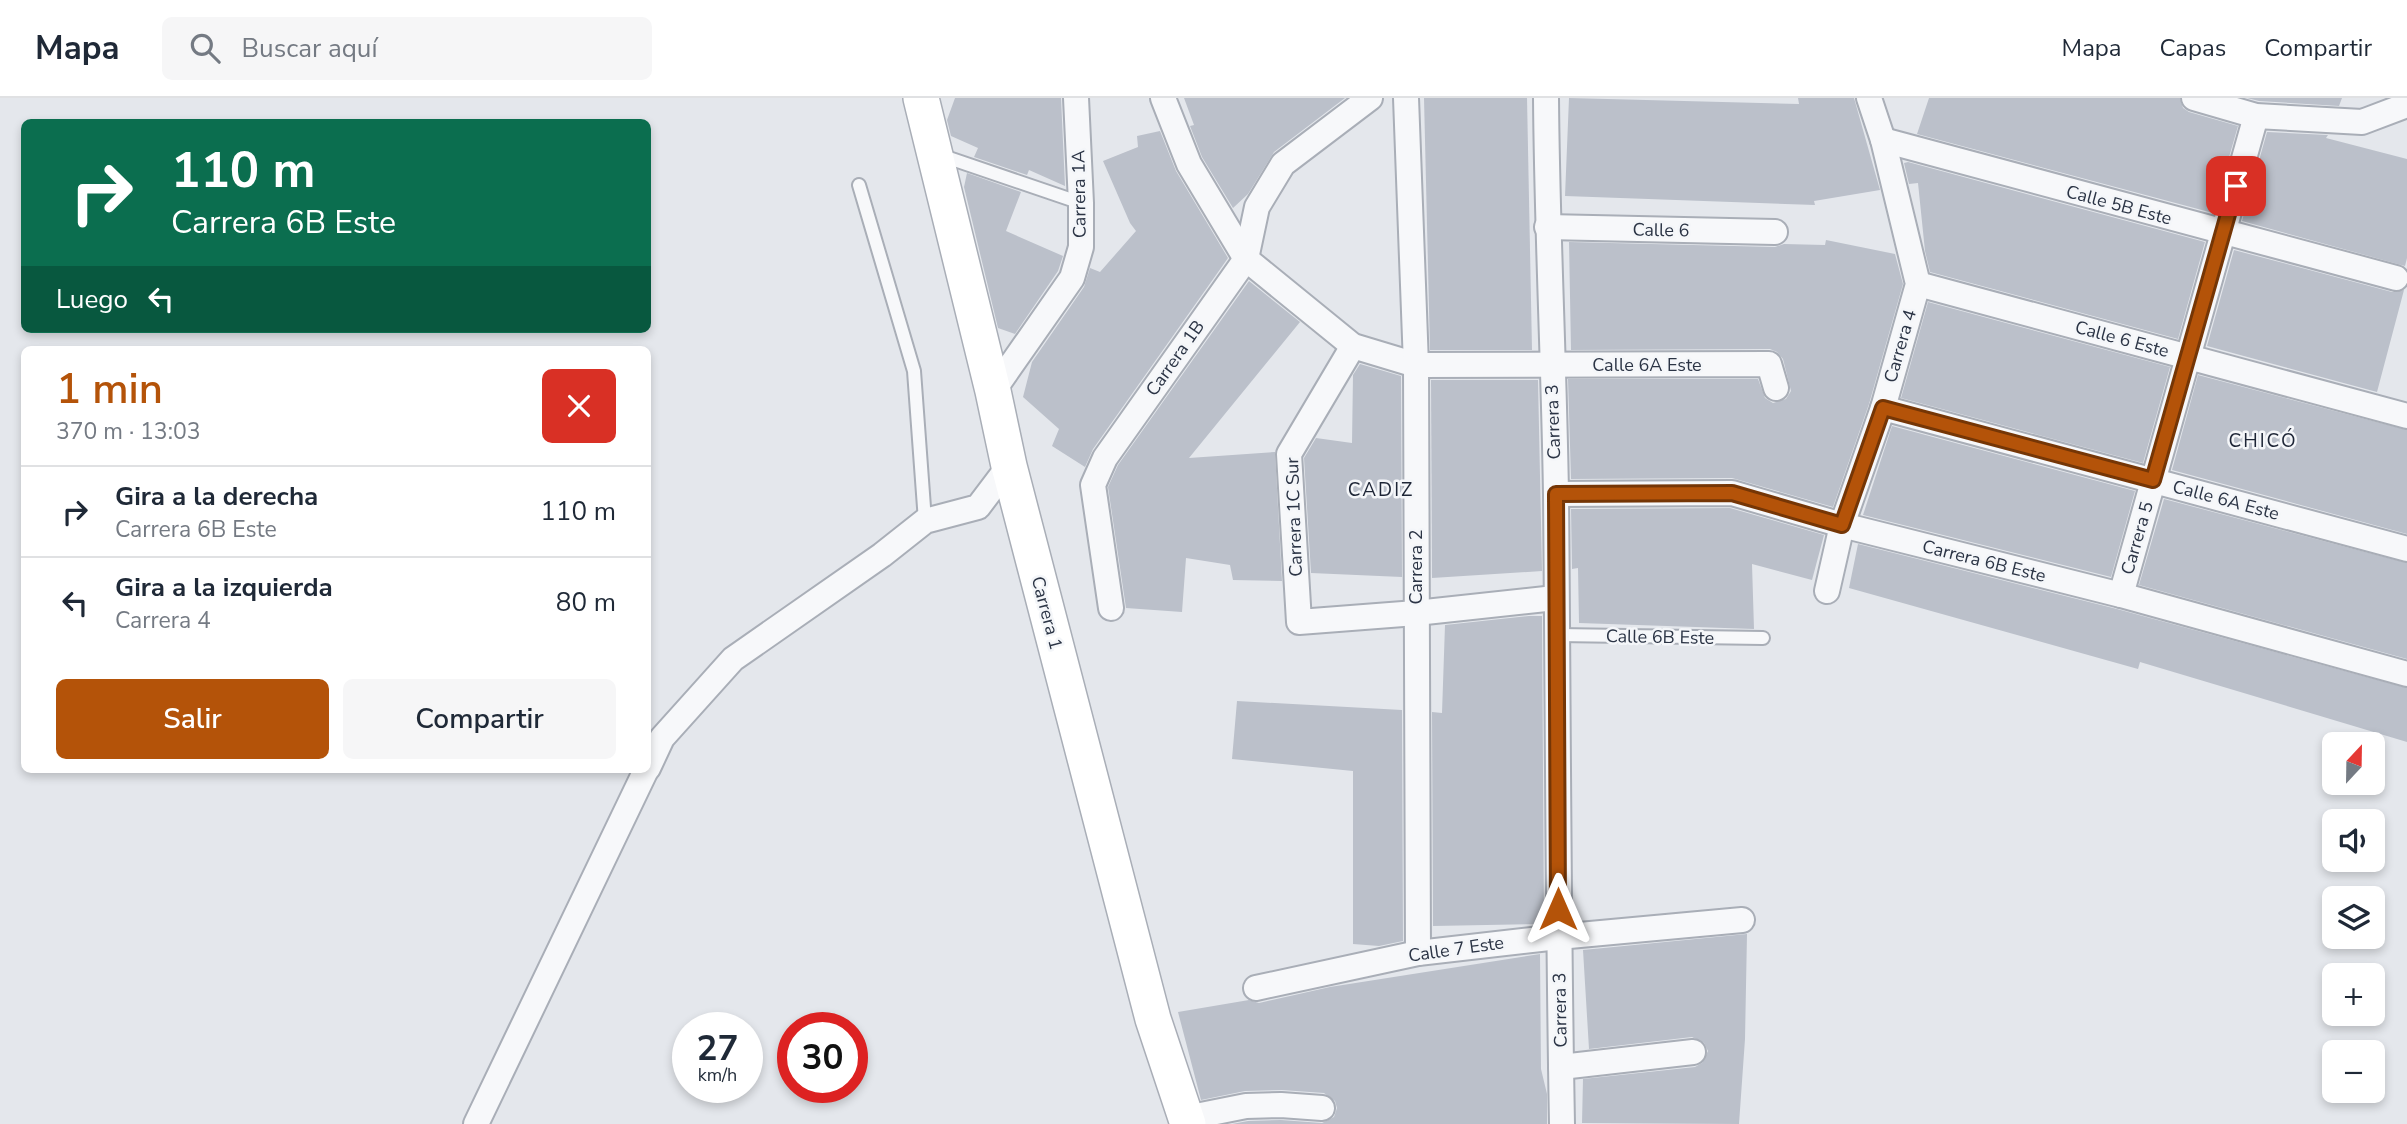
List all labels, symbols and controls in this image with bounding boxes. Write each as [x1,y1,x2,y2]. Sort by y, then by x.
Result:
search box [162,17,652,80]
text: Mapa [35,26,120,71]
icon: search [186,29,224,67]
text: Buscar aquí [242,31,377,66]
text: Mapa [2062,32,2122,64]
text: Capas [2160,32,2226,64]
text: Compartir [2264,32,2372,64]
text: 110 m [171,137,315,204]
icon: right [56,147,147,238]
street label: Carrera 1A [1066,150,1092,238]
pin [2206,156,2266,216]
icon: arrive [2217,167,2255,205]
street label: Calle 5B Este [2064,179,2174,231]
text: Carrera 6B Este [171,201,396,244]
street label: Calle 6 [1632,218,1690,242]
icon: left [142,280,180,318]
text: Luego [56,282,128,317]
street label: Carrera 4 [1878,306,1922,385]
street label: Carrera 1B [1140,315,1210,401]
street label: Calle 6 Este [2072,315,2172,363]
street label: Calle 6A Este [1592,353,1702,377]
text: 1 min [56,361,163,418]
button: close [542,369,616,443]
street label: Carrera 3 [1540,384,1566,460]
text: 370 m · 13:03 [56,416,201,447]
district label: CHICÓ [2228,428,2298,454]
street label: Carrera 1C Sur [1280,456,1308,577]
street label: Calle 6A Este [2170,474,2282,526]
district label: CADIZ [1348,477,1414,503]
text: Gira a la derecha [115,479,318,514]
icon: right [56,493,94,531]
text: 110 m [540,494,616,529]
street label: Carrera 5 [2115,499,2159,577]
text: Carrera 6B Este [115,514,277,545]
street label: Carrera 2 [1404,529,1428,605]
street label: Carrera 6B Este [1920,534,2048,588]
text: Gira a la izquierda [115,570,333,605]
street label: Carrera 1 [1026,574,1068,652]
icon: left [56,584,94,622]
text: 80 m [556,585,616,620]
text: Carrera 4 [115,605,211,636]
street label: Calle 6B Este [1606,624,1714,650]
button: Salir [56,679,329,759]
button: Compartir [343,679,616,759]
north arrow [2322,732,2385,794]
map controls [2322,732,2385,1103]
button: sound [2322,809,2385,872]
position arrow [1521,872,1595,946]
button: layers [2322,886,2385,949]
street label: Calle 7 Este [1407,930,1505,968]
button: + [2322,963,2385,1026]
street label: Carrera 3 [1547,972,1573,1048]
speed limit sign: 30 [777,1012,868,1103]
text: 27 [696,1025,739,1072]
button: − [2322,1040,2385,1103]
text: km/h [698,1063,737,1087]

